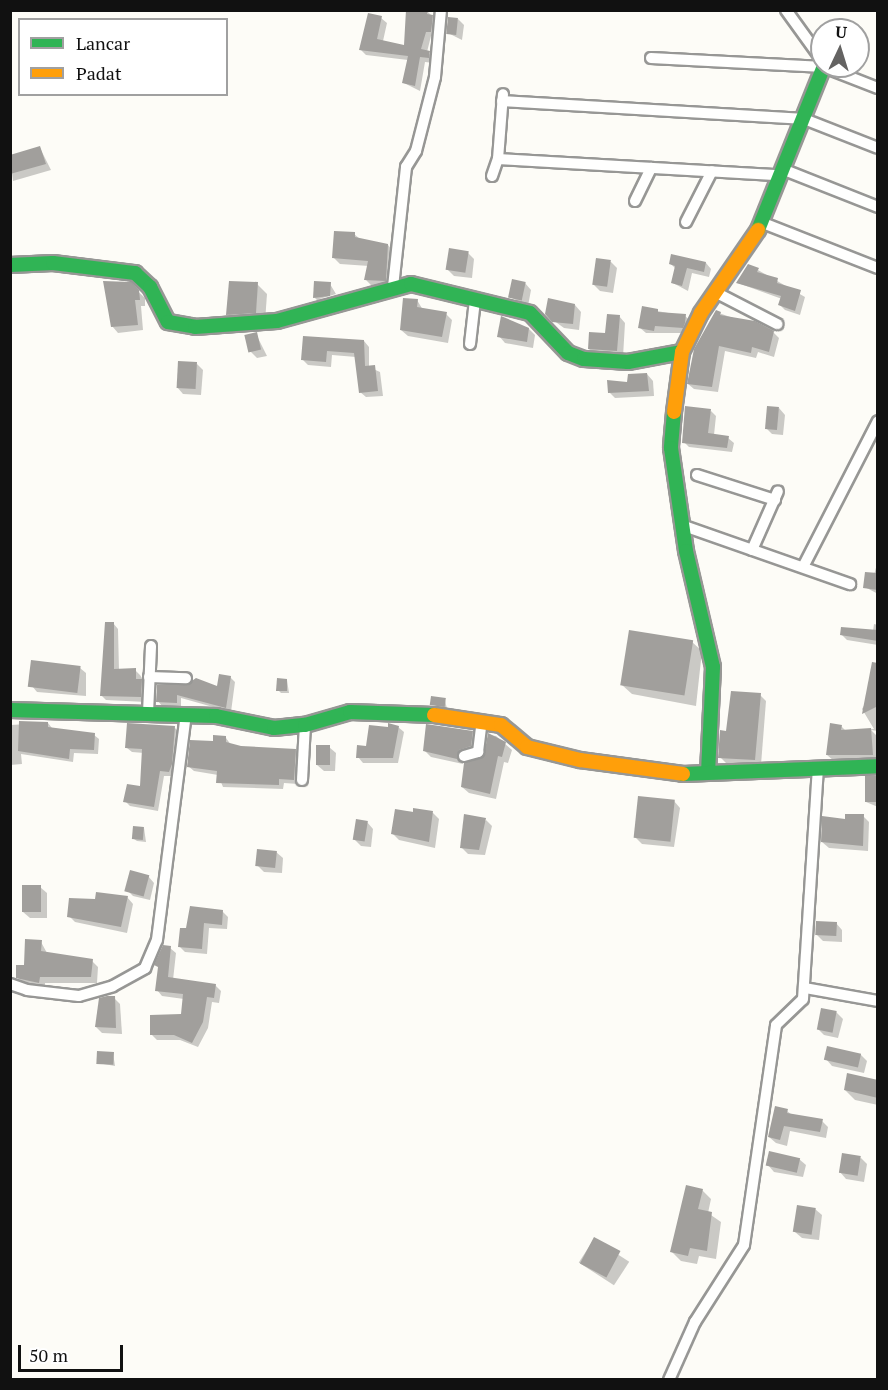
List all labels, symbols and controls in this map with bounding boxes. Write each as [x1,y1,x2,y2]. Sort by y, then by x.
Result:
legend [18,18,228,96]
north arrow [810,18,870,78]
text: U [835,21,848,43]
text: Lancar [76,31,130,55]
text: Padat [76,61,122,85]
scale bar [21,1333,126,1371]
text: 50 m [29,1343,68,1367]

